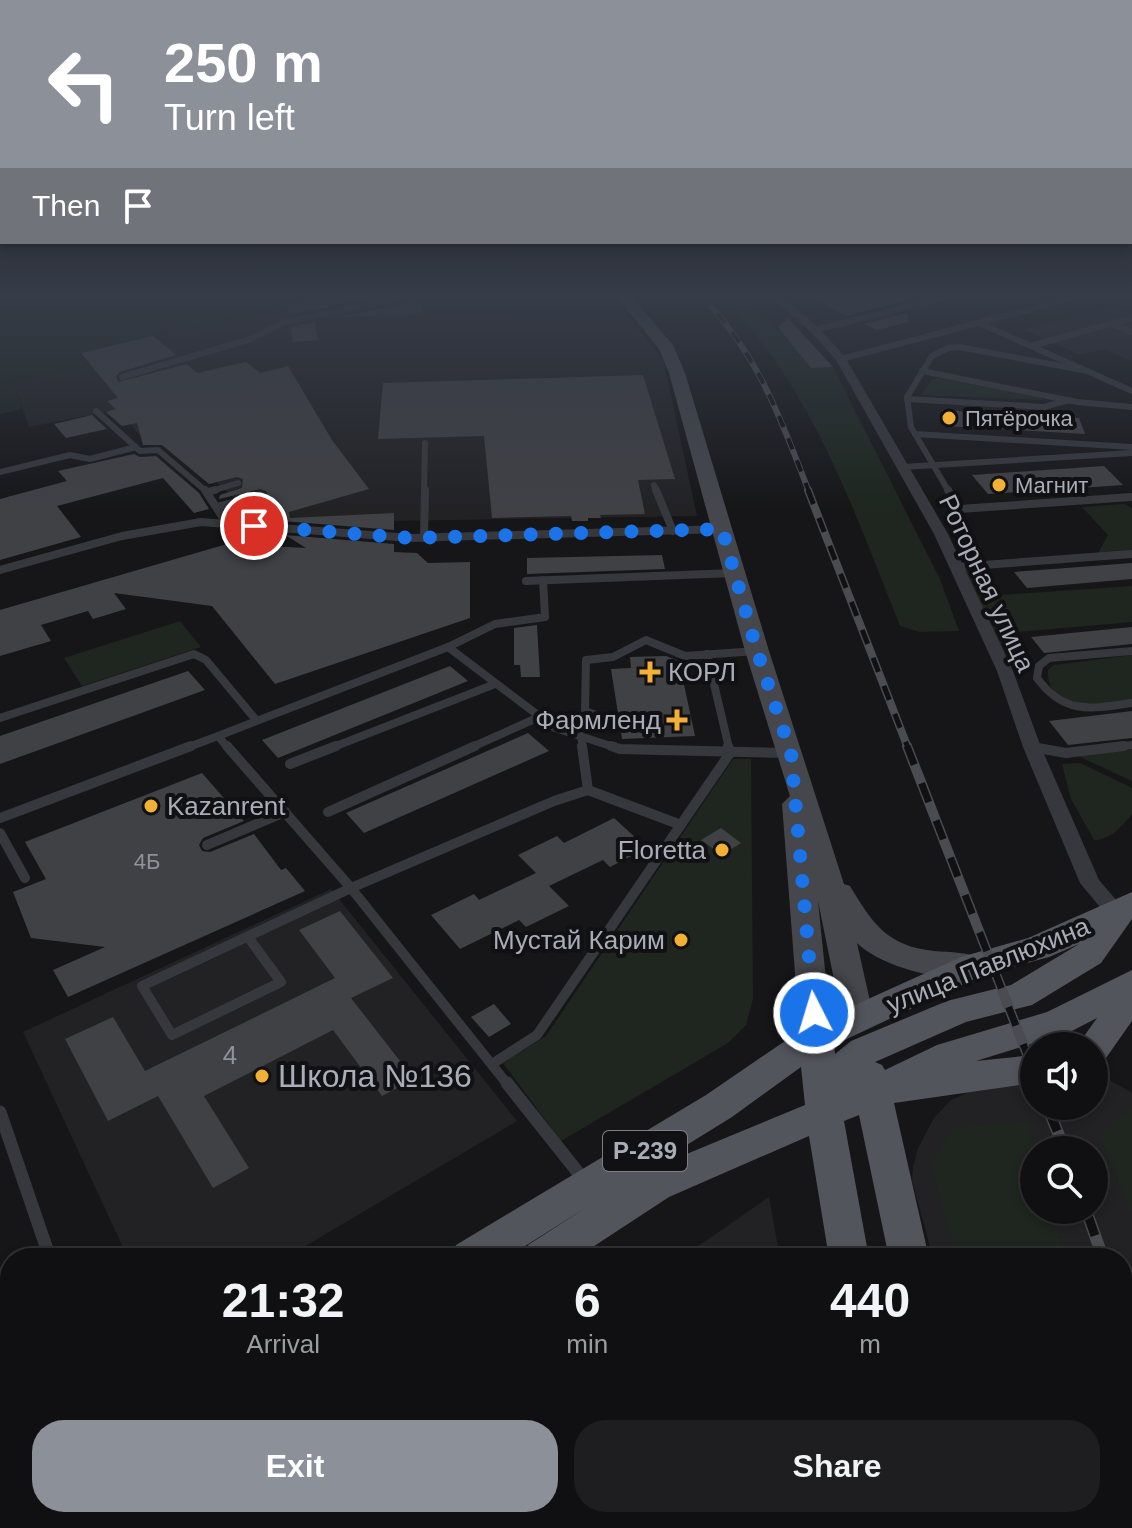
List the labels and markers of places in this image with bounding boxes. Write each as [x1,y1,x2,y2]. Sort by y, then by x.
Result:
place label: Пятёрочка [965,406,1074,431]
marker: Пятёрочка [940,409,958,427]
place label: Магнит [1015,473,1088,498]
marker: Магнит [990,476,1008,494]
pin [220,492,288,560]
place label: КОРЛ [668,657,736,687]
marker: КОРЛ [639,661,661,683]
place label: Фармленд [535,705,661,735]
marker: Фармленд [668,711,686,729]
place label: Kazanrent [167,791,286,821]
marker: Kazanrent [142,797,160,815]
place label: Floretta [618,835,707,865]
marker: Floretta [713,841,731,859]
place label: Мустай Карим [493,925,665,955]
marker: Мустай Карим [672,931,690,949]
place label: Школа №136 [278,1058,472,1094]
marker: Школа №136 [253,1067,271,1085]

